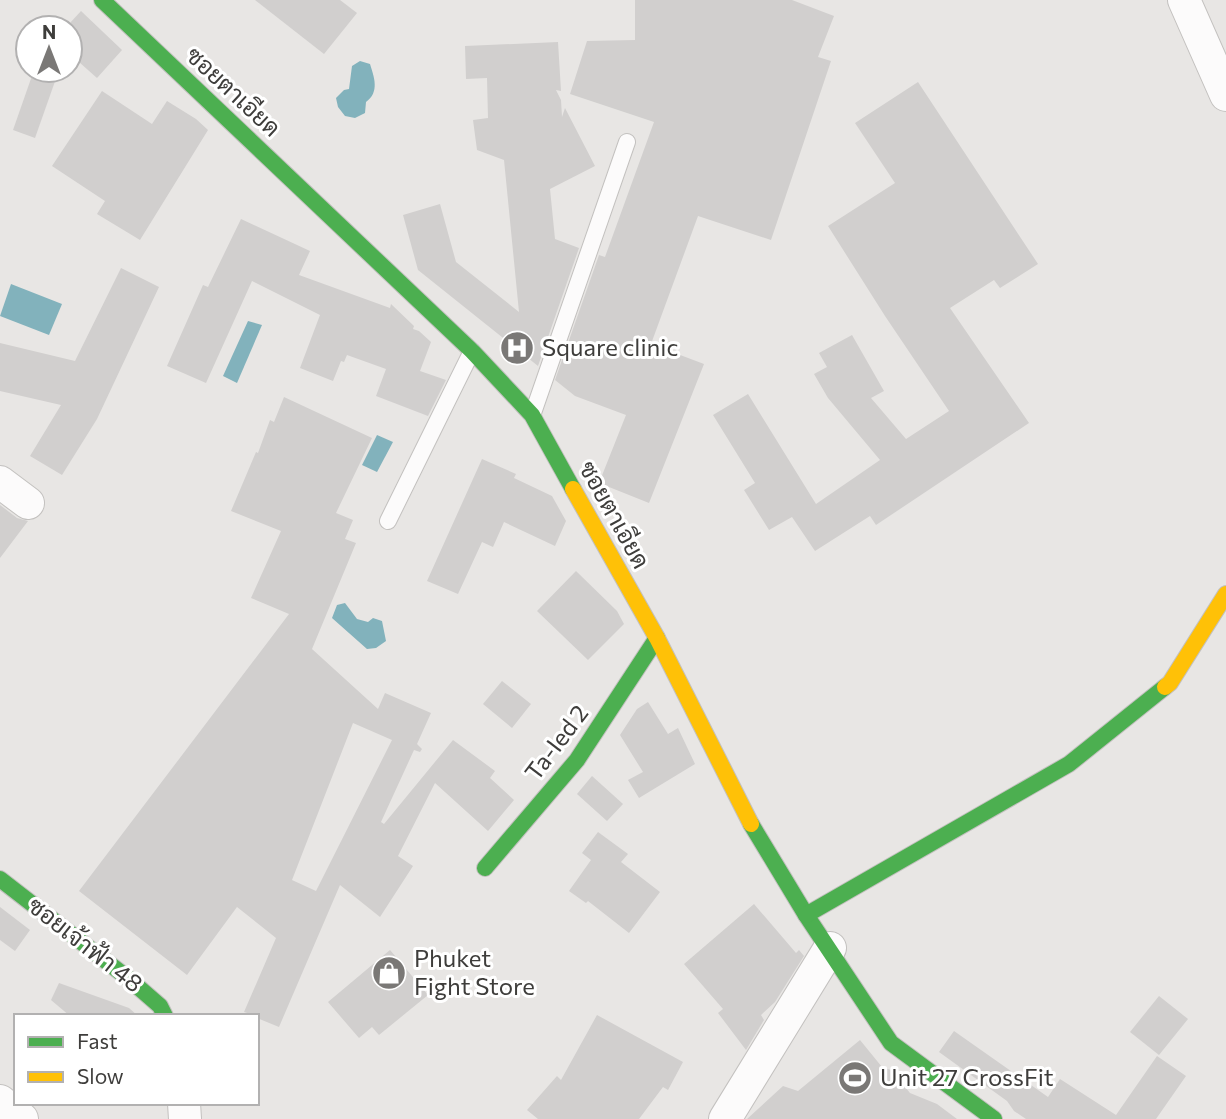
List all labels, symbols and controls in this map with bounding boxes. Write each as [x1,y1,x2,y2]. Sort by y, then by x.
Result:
north arrow [14,14,84,84]
text: N [42,20,56,43]
street label: ซอยตาเอียด [181,40,287,142]
hospital icon: Square clinic [498,329,536,367]
place label: Square clinic [542,332,678,361]
street label: ซอยตาเอียด [574,456,657,573]
street label: Ta-Ied 2 [518,699,594,786]
street label: ซอยเจ้าฟ้า 48 [23,890,149,998]
place label: Phuket Fight Store [414,943,535,1000]
shop icon: Phuket Fight Store [370,954,408,992]
legend [14,1014,259,1105]
text: Fast [77,1028,118,1053]
sports icon: Unit 27 CrossFit [836,1059,874,1097]
place label: Unit 27 CrossFit [880,1062,1054,1091]
text: Slow [77,1063,124,1088]

